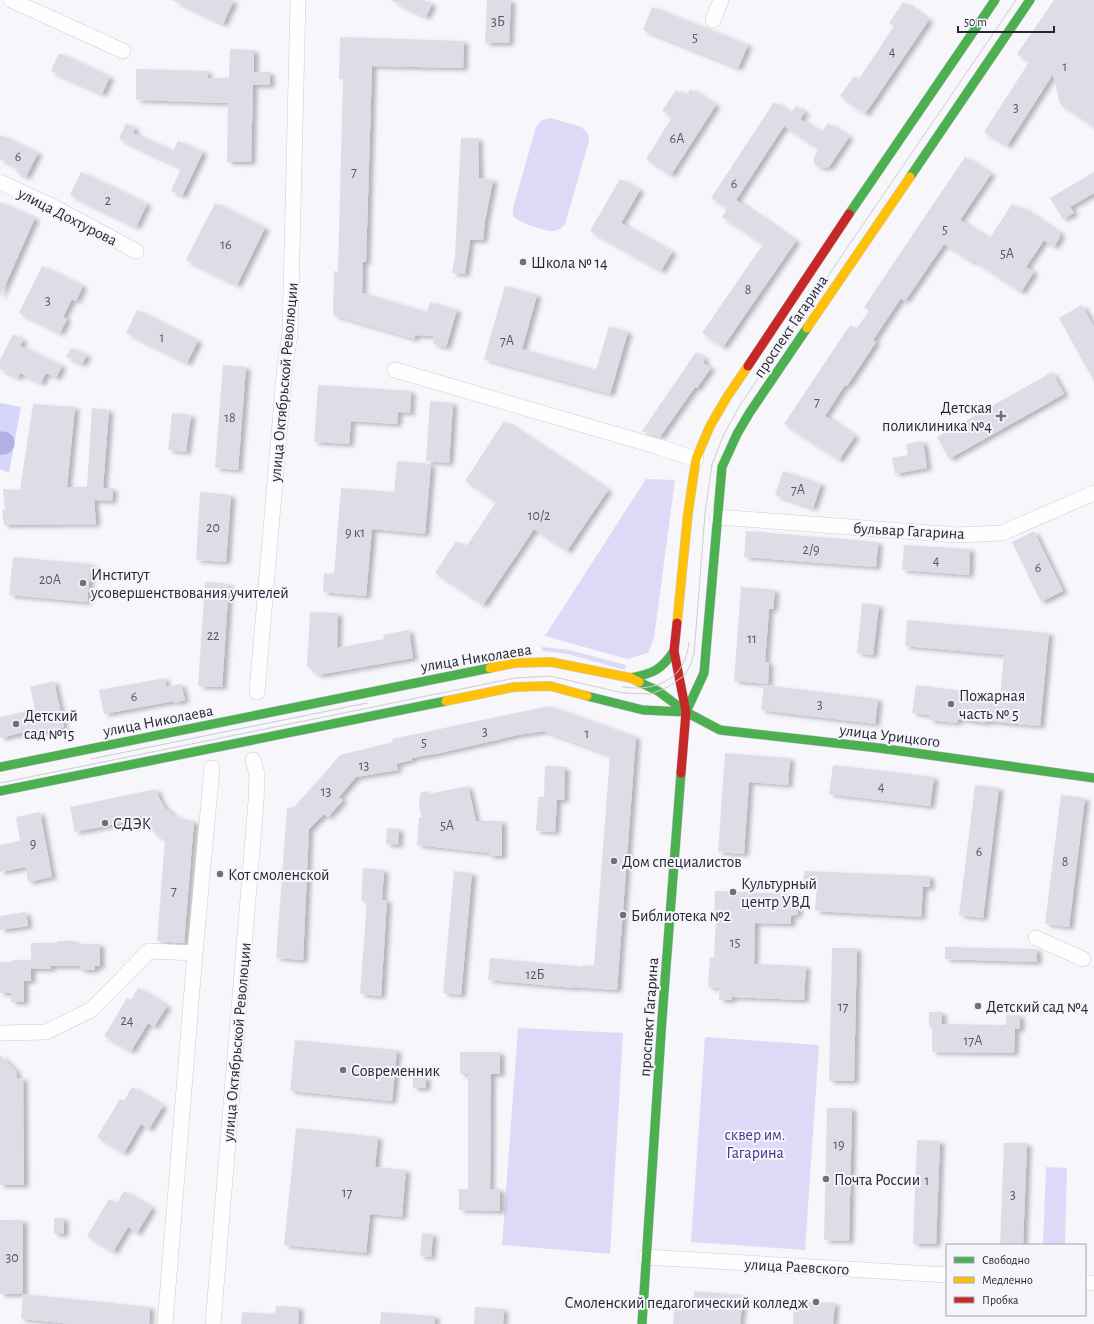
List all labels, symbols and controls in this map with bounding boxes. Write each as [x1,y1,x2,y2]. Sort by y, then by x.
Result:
scale bar [958,8,1054,34]
house number: 3Б [491,15,505,29]
text: 50 m [964,16,987,28]
house number: 5 [692,31,698,45]
house number: 4 [889,45,896,59]
house number: 1 [1063,60,1067,74]
house number: 3 [1013,101,1019,115]
house number: 6А [670,132,684,146]
house number: 6 [15,150,21,164]
house number: 7 [351,165,357,179]
house number: 6 [731,177,737,191]
street label: улица Дохтурова [14,185,120,250]
house number: 2 [105,194,111,208]
house number: 5 [942,223,948,237]
house number: 16 [220,238,232,252]
house number: 5А [1000,247,1014,261]
place label: Школа № 14 [531,255,608,271]
marker: Школа № 14 [518,257,528,267]
street label: проспект Гагарина [751,272,831,381]
street label: улица Октябрьской Революции [267,282,302,484]
house number: 8 [745,283,751,297]
house number: 3 [45,294,51,308]
house number: 1 [160,331,164,345]
house number: 7А [500,334,514,348]
house number: 7 [814,395,820,409]
place label: Детская поликлиника №4 [882,400,992,434]
marker: Детская поликлиника №4 [995,410,1007,422]
house number: 18 [224,411,236,425]
house number: 7А [791,483,805,497]
house number: 10/2 [528,509,550,523]
street label: бульвар Гагарина [853,520,965,543]
house number: 20 [206,521,220,535]
house number: 9 к1 [345,526,365,540]
house number: 2/9 [803,543,819,557]
house number: 4 [933,554,940,568]
house number: 6 [1035,561,1041,575]
place label: Институт усовершенствования учителей [90,567,289,602]
house number: 20А [39,573,61,587]
marker: Институт усовершенствования учителей [78,578,88,588]
house number: 22 [207,629,219,643]
house number: 11 [747,632,757,646]
street label: улица Николаева [419,641,533,676]
place label: Пожарная часть № 5 [959,688,1025,722]
house number: 6 [131,690,137,704]
house number: 3 [817,698,823,712]
marker: Пожарная часть № 5 [946,699,956,709]
street label: улица Николаева [101,702,215,741]
place label: Детский сад №15 [24,708,78,742]
marker: Детский сад №15 [11,719,21,729]
street label: улица Урицкого [838,722,941,751]
house number: 3 [482,725,488,739]
house number: 1 [585,727,589,741]
house number: 5 [421,736,427,750]
house number: 13 [359,759,370,773]
house number: 4 [878,780,885,794]
house number: 13 [321,785,332,799]
place label: СДЭК [113,816,151,832]
marker: СДЭК [100,818,110,828]
house number: 5А [440,819,454,833]
house number: 9 [30,837,36,851]
house number: 6 [976,845,982,859]
place label: Дом специалистов [622,854,742,870]
house number: 8 [1062,855,1068,869]
marker: Дом специалистов [609,856,619,866]
place label: Кот смоленской [228,867,330,883]
marker: Кот смоленской [215,869,225,879]
place label: Культурный центр УВД [741,876,817,910]
house number: 7 [171,884,177,898]
marker: Культурный центр УВД [728,887,738,897]
place label: Библиотека №2 [631,908,731,924]
marker: Библиотека №2 [618,910,628,920]
house number: 15 [730,936,740,950]
street label: улица Октябрьской Революции [220,942,255,1144]
street label: проспект Гагарина [637,957,661,1077]
house number: 12Б [525,968,545,982]
place label: Детский сад №4 [986,999,1089,1015]
house number: 17 [838,1000,848,1014]
marker: Детский сад №4 [973,1001,983,1011]
house number: 24 [120,1014,134,1028]
house number: 17А [964,1034,982,1048]
place label: Современник [351,1063,440,1079]
marker: Современник [338,1065,348,1075]
park label: сквер им. Гагарина [724,1127,786,1161]
house number: 19 [833,1138,845,1152]
place label: Почта России [834,1172,920,1188]
marker: Почта России [821,1174,831,1184]
house number: 1 [925,1174,929,1188]
house number: 17 [342,1186,352,1200]
house number: 3 [1010,1188,1016,1202]
legend [946,1244,1086,1316]
house number: 30 [5,1251,19,1265]
text: Свободно [982,1254,1030,1266]
street label: улица Раевского [743,1256,850,1279]
text: Медленно [982,1274,1033,1286]
text: Пробка [982,1294,1019,1306]
place label: Смоленский педагогический колледж [565,1295,809,1311]
marker: Смоленский педагогический колледж [811,1297,821,1307]

